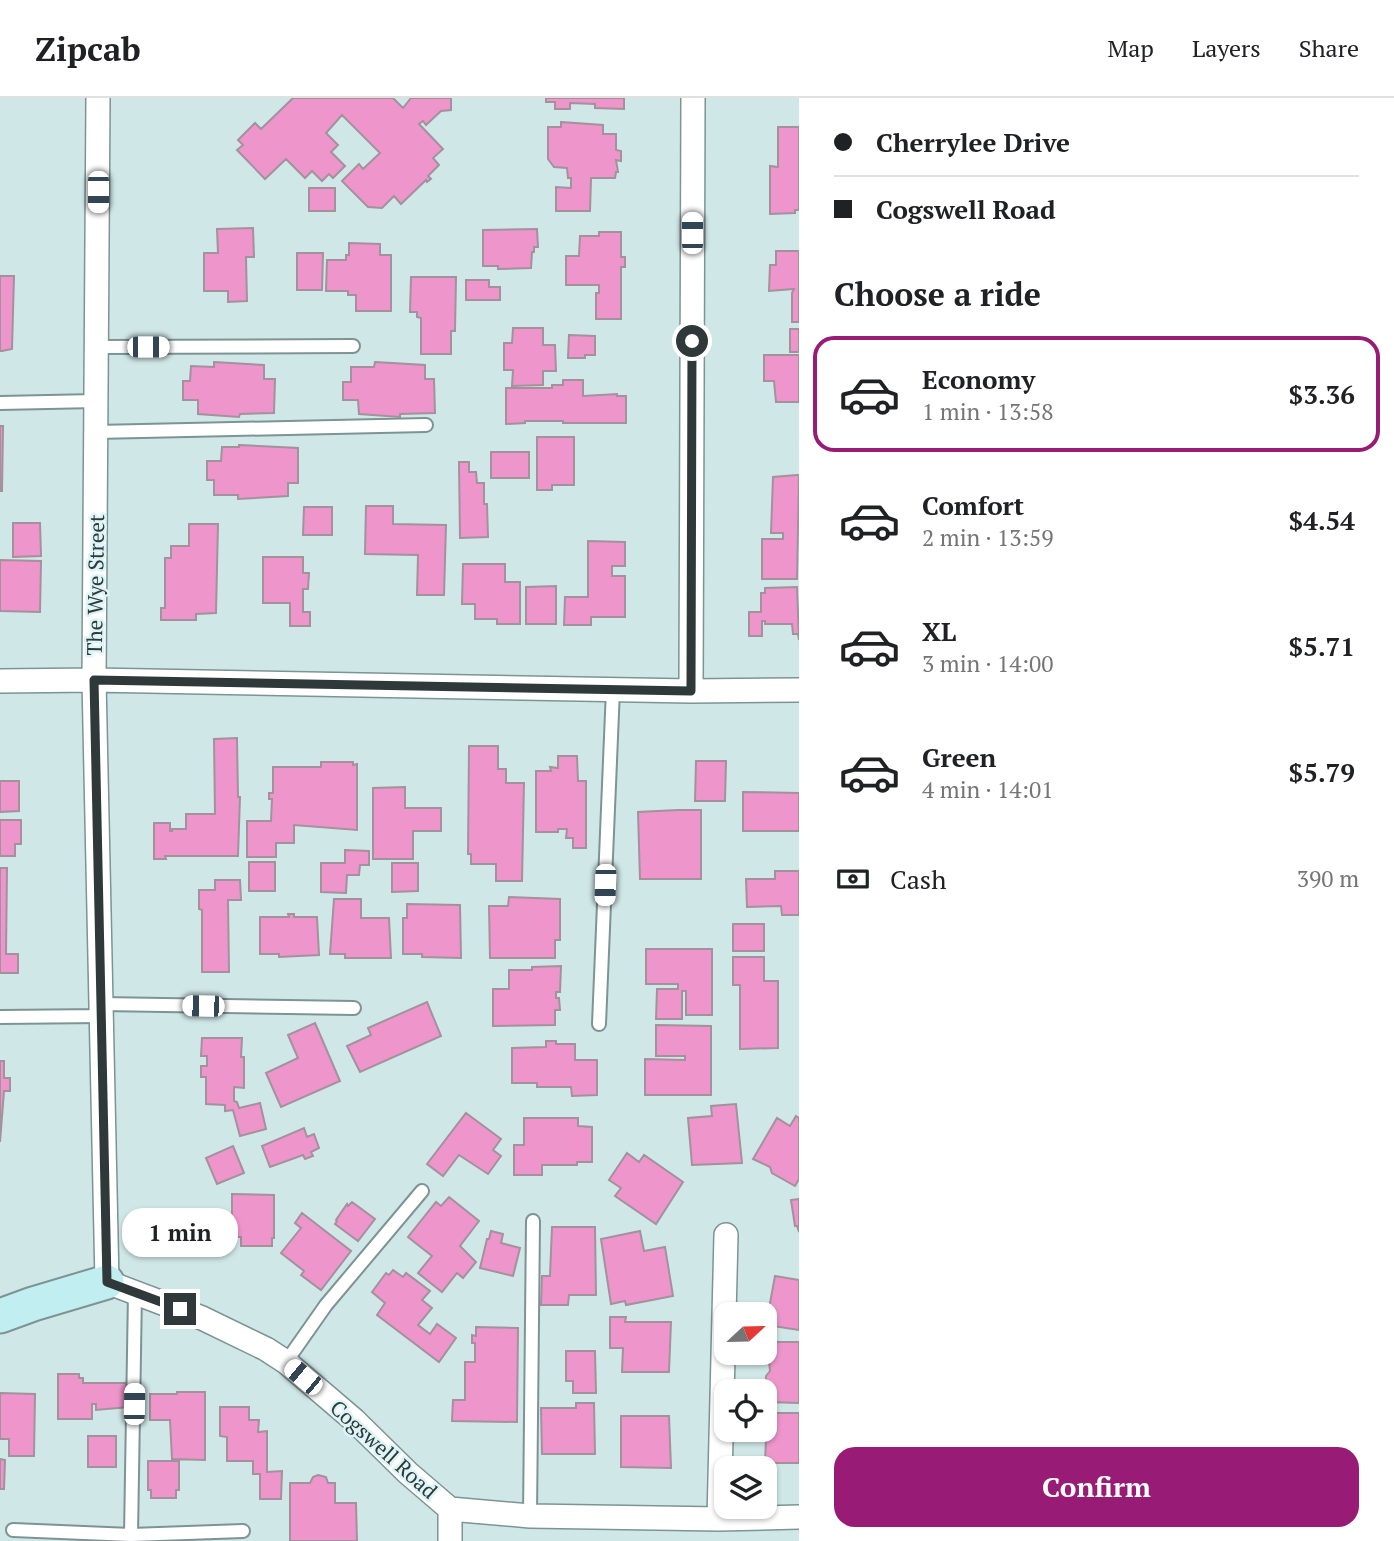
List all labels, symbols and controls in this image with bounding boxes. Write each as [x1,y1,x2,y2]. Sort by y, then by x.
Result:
text: Zipcab [35,27,141,70]
text: Map [1107,32,1154,64]
text: Layers [1192,32,1261,64]
text: Share [1299,32,1359,64]
text: Cherrylee Drive [876,125,1070,159]
car [88,171,109,213]
text: Cogswell Road [876,192,1056,226]
car [682,212,703,254]
text: Choose a ride [834,273,1041,315]
route start [676,325,708,357]
car [128,337,170,358]
text: Economy [922,362,1035,396]
icon: car [838,363,901,426]
text: $3.36 [1289,377,1355,411]
text: 1 min · 13:58 [922,396,1054,427]
text: Comfort [922,488,1024,522]
icon: car [838,489,901,552]
text: $4.54 [1289,503,1355,537]
street label: The Wye Street [80,514,110,656]
text: 2 min · 13:59 [922,522,1054,553]
text: XL [922,614,956,648]
icon: car [838,615,901,678]
text: $5.71 [1289,629,1355,663]
text: 3 min · 14:00 [922,648,1054,679]
text: Green [922,740,996,774]
icon: car [838,741,901,804]
text: $5.79 [1289,755,1355,789]
text: 4 min · 14:01 [922,774,1054,805]
icon: cash [834,860,872,898]
text: Cash [890,862,946,896]
text: 390 m [1297,863,1359,894]
car [594,864,617,906]
car [182,995,225,1017]
callout: 1 min [122,1208,238,1256]
text: 1 min [149,1217,211,1248]
route end [164,1293,196,1325]
north arrow [714,1302,777,1365]
map controls [714,1302,777,1519]
car [281,1355,326,1399]
button: locate [714,1379,777,1442]
car [124,1383,145,1425]
street label: Cogswell Road [324,1393,444,1505]
button: Confirm [834,1447,1359,1527]
button: layers [714,1456,777,1519]

